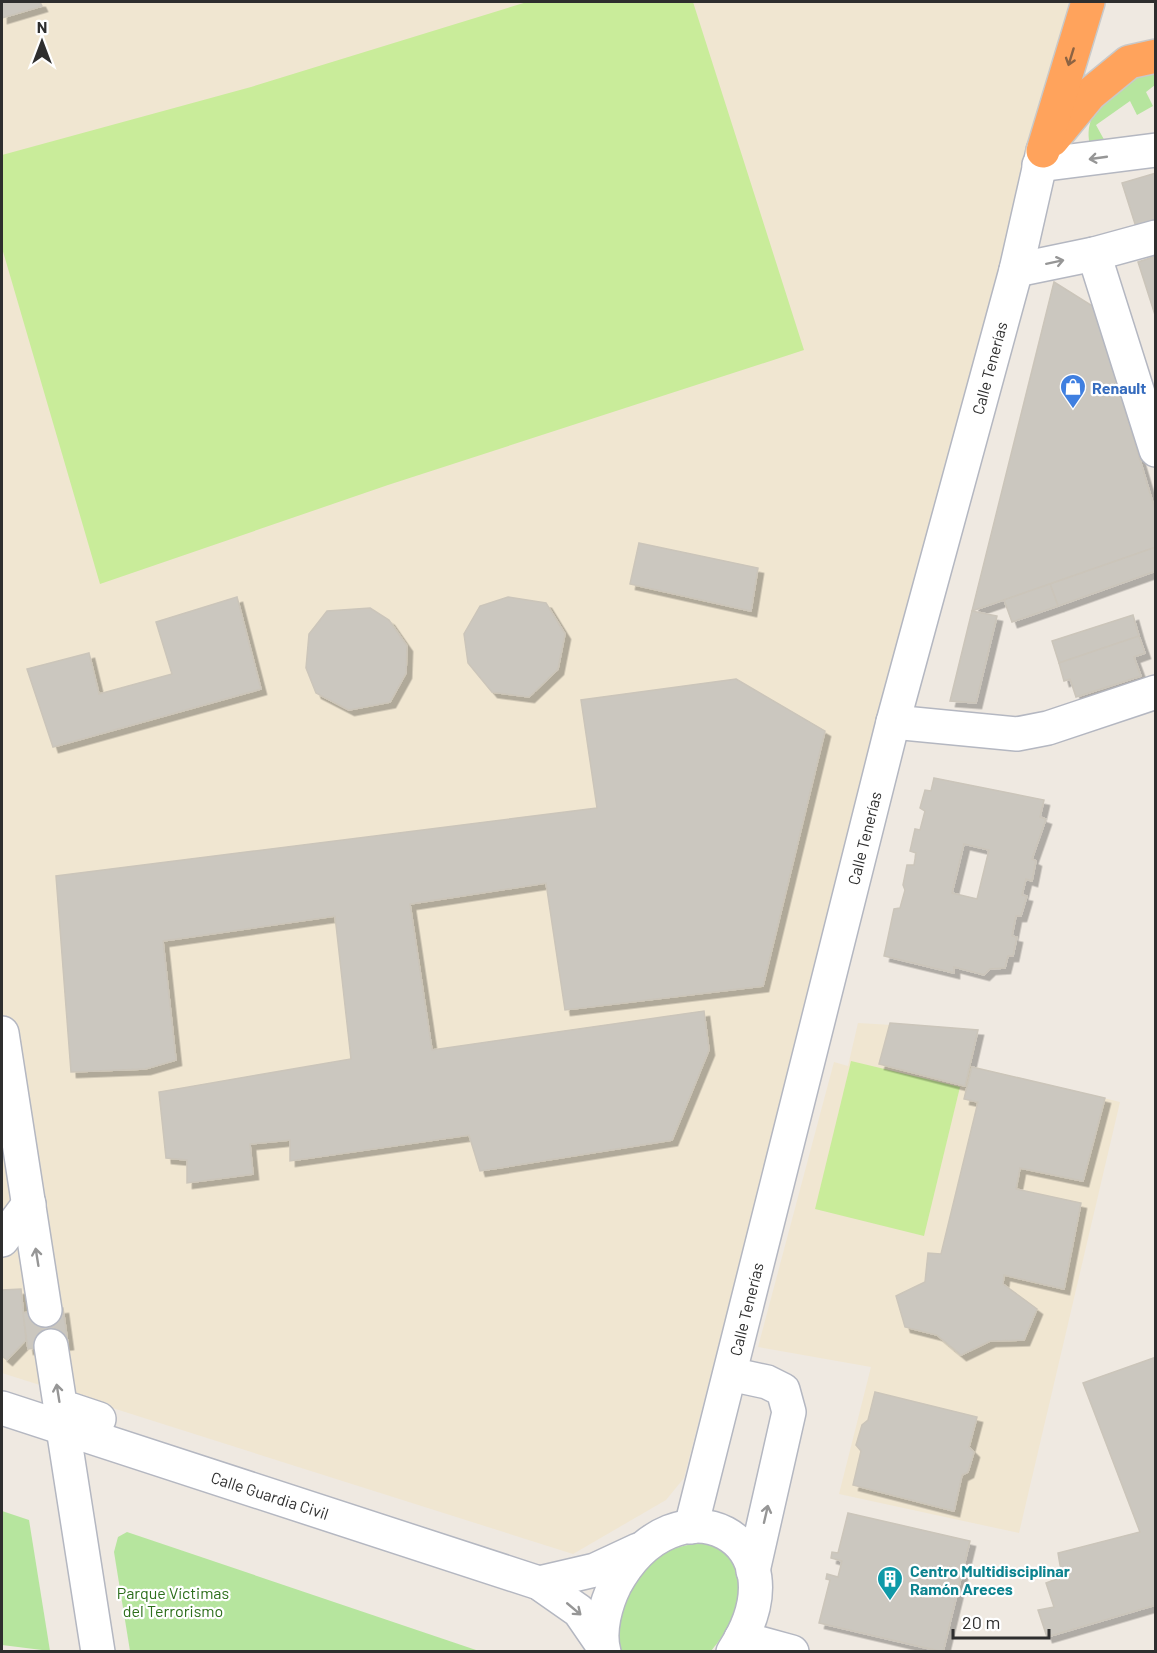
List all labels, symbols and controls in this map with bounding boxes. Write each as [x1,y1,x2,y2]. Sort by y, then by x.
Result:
north arrow [12,12,72,72]
text: N [37,17,47,36]
one-way arrow [1065,48,1076,67]
one-way arrow [1088,152,1108,163]
one-way arrow [1045,256,1064,267]
street label: Calle Tenerías [967,319,1011,417]
shop icon: Renault [1058,372,1088,410]
place label: Renault [1092,378,1146,397]
street label: Calle Tenerías [843,789,885,887]
one-way arrow [31,1248,42,1268]
street label: Calle Tenerías [725,1260,767,1358]
one-way arrow [52,1384,63,1403]
street label: Calle Guardia Civil [209,1467,331,1523]
one-way arrow [761,1504,772,1524]
place label: Centro Multidisciplinar Ramón Areces [910,1561,1070,1598]
building icon: Centro Multidisciplinar Ramón Areces [875,1564,905,1602]
park label: Parque Víctimas del Terrorismo [117,1583,229,1620]
one-way arrow [566,1602,581,1616]
scale bar [953,1602,1049,1640]
text: 20 m [962,1611,1000,1633]

